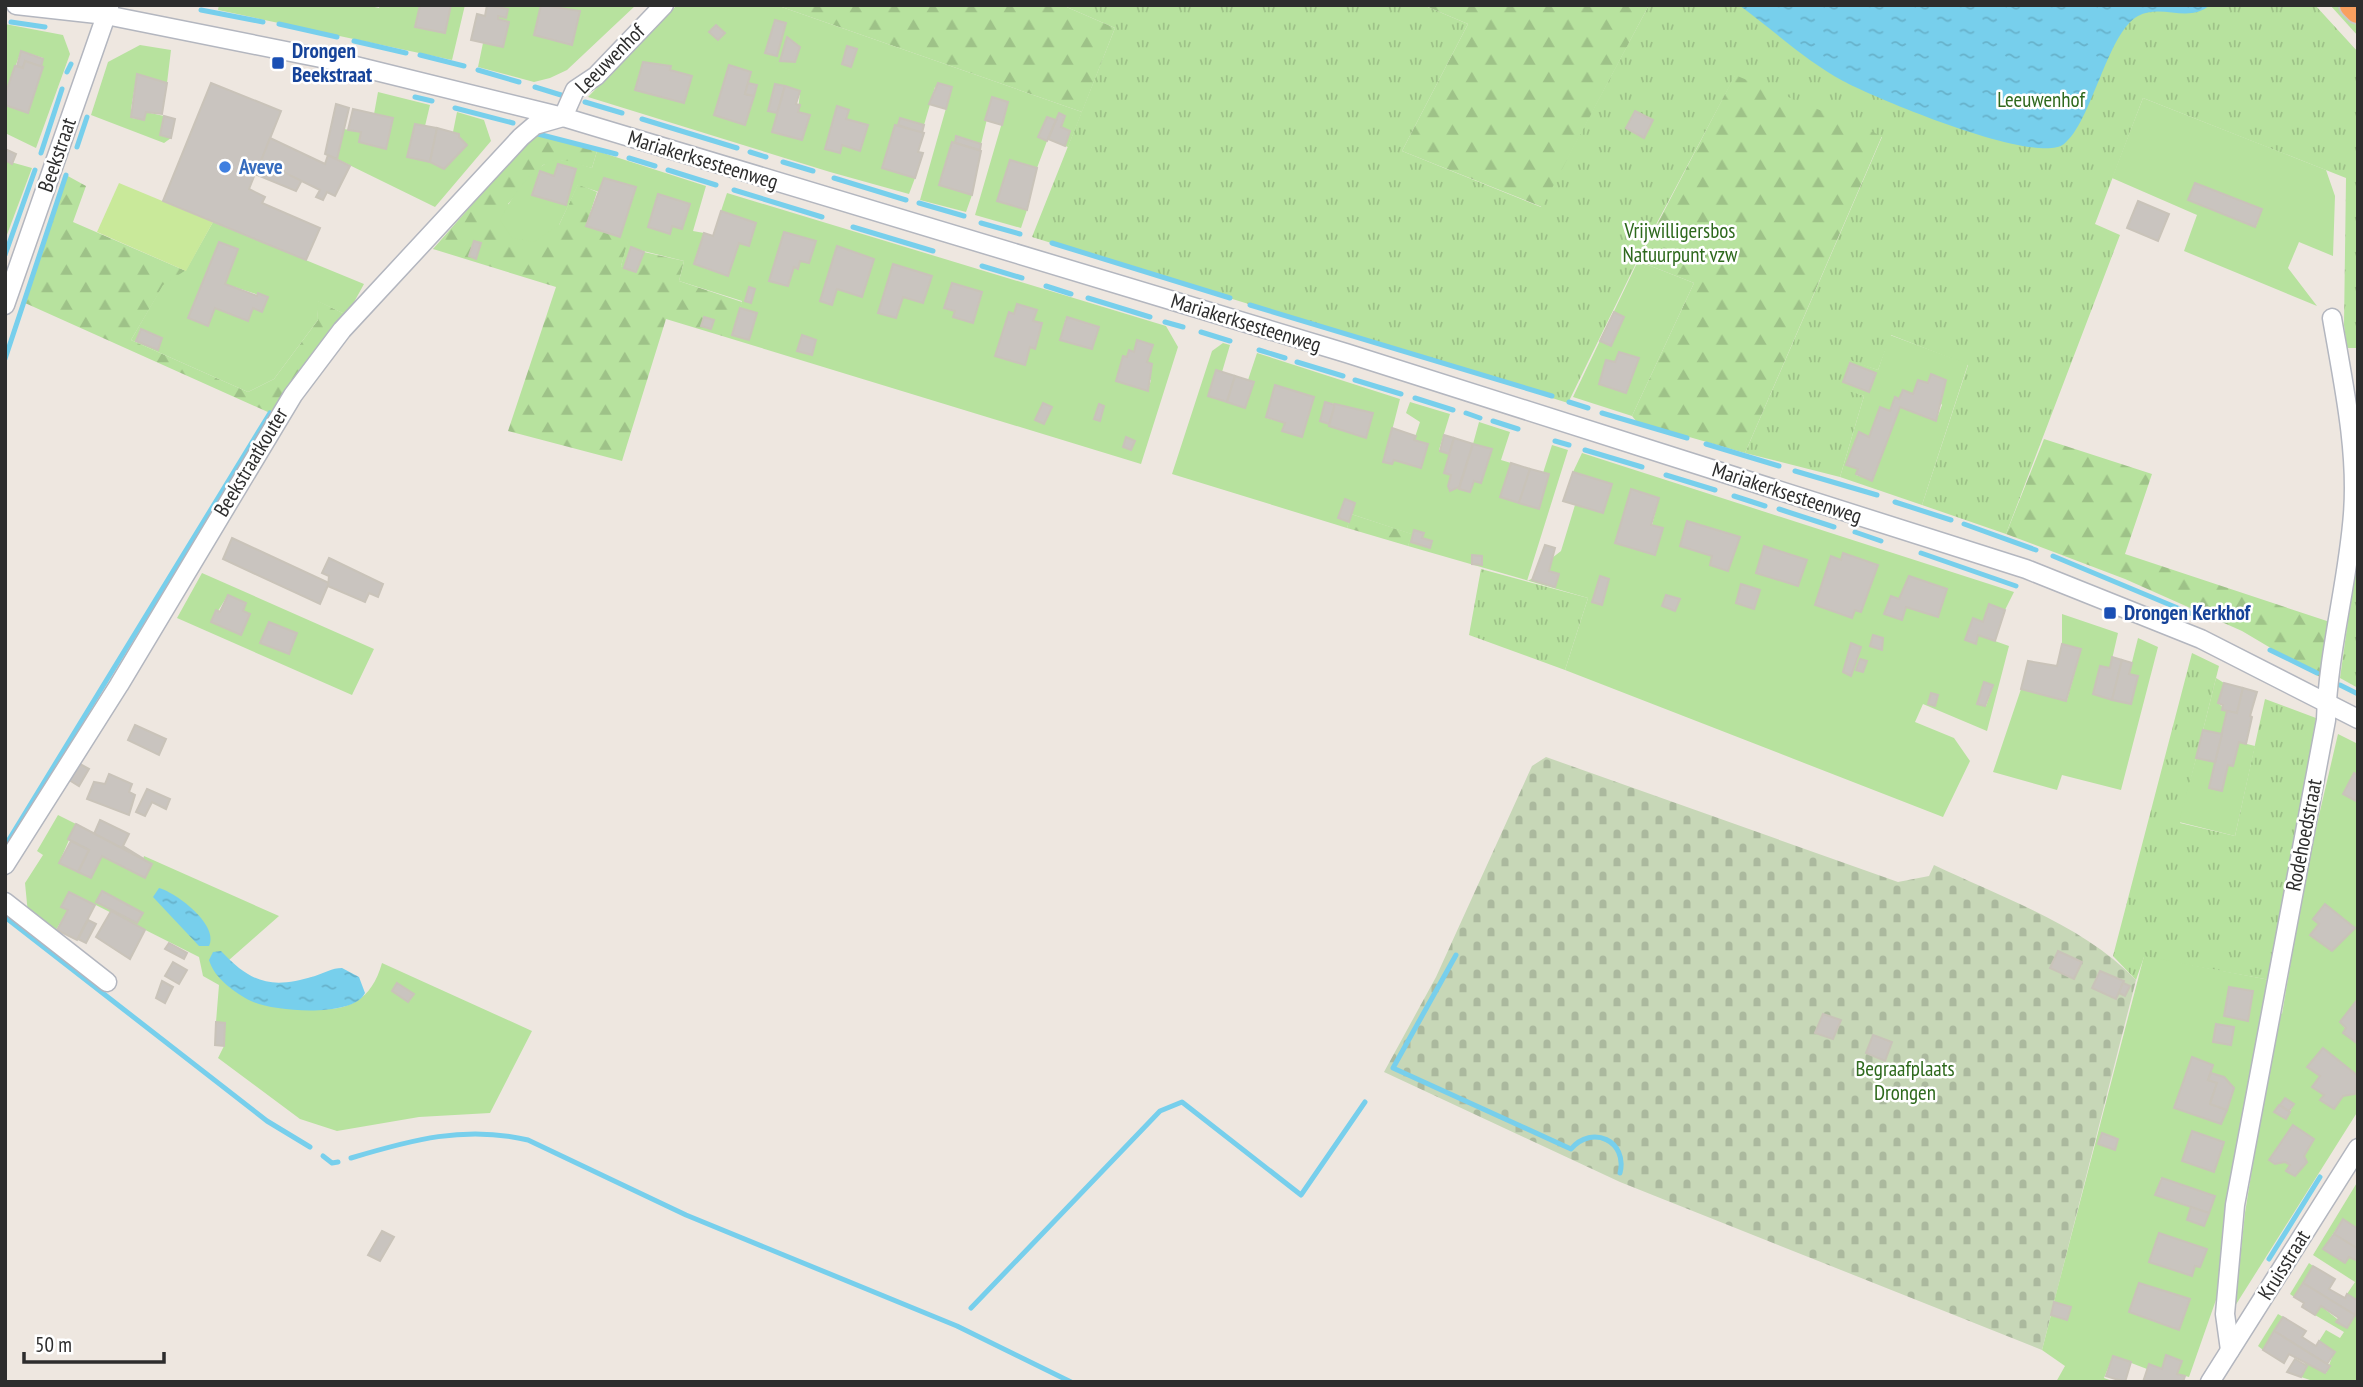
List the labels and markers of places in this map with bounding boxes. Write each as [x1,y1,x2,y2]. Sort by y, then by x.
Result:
place label: Drongen Beekstraat [292,37,372,88]
marker: Drongen Beekstraat [270,55,286,71]
place label: Aveve [238,153,283,180]
marker: Aveve [217,159,233,175]
place label: Drongen Kerkhof [2124,599,2252,626]
marker: Drongen Kerkhof [2102,605,2118,621]

